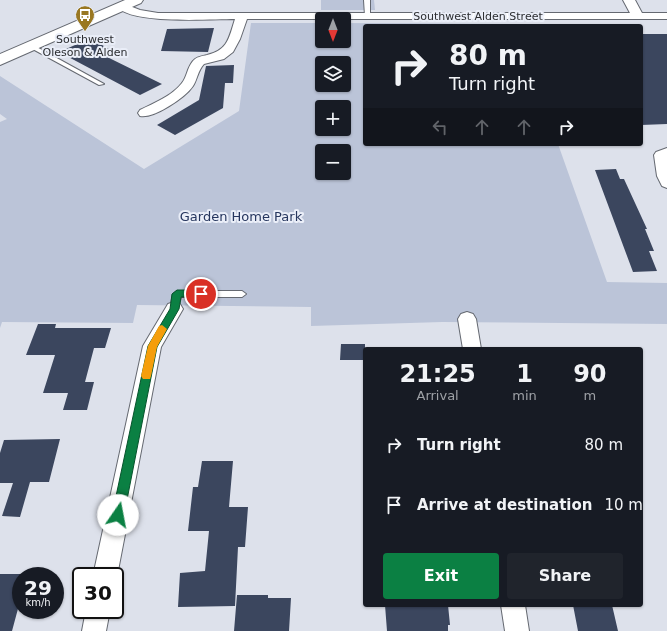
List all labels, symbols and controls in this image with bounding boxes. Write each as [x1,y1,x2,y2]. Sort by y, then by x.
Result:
bus stop icon: Southwest Oleson & Alden [74,4,96,32]
street label: Southwest Alden Street [413,10,543,23]
north arrow [315,12,351,48]
map controls [315,12,351,180]
place label: Southwest Oleson & Alden [43,33,127,59]
text: 80 m [449,39,527,72]
icon: right [383,40,435,92]
button: layers [315,56,351,92]
text: Turn right [449,73,535,94]
button: + [315,100,351,136]
icon: left [429,116,451,138]
icon: ahead [471,116,493,138]
icon: ahead [513,116,535,138]
icon: right [555,116,577,138]
button: − [315,144,351,180]
park label: Garden Home Park [180,209,303,224]
pin [184,277,218,311]
icon: arrive [190,283,212,305]
text: 21:25 [399,360,476,388]
text: 1 [516,360,533,388]
text: 90 [573,360,607,388]
text: Arrival [416,388,459,403]
text: min [512,388,537,403]
text: m [584,388,596,403]
icon: right [383,434,405,456]
text: Turn right [417,436,501,454]
text: 80 m [585,436,623,454]
position arrow [97,494,139,536]
icon: arrive [383,494,405,516]
text: Arrive at destination [417,496,592,514]
text: 10 m [604,496,643,514]
button: Exit [383,553,499,599]
button: Share [507,553,623,599]
speed limit sign: 30 [72,567,124,619]
text: 29 [24,576,52,600]
text: km/h [25,597,51,608]

